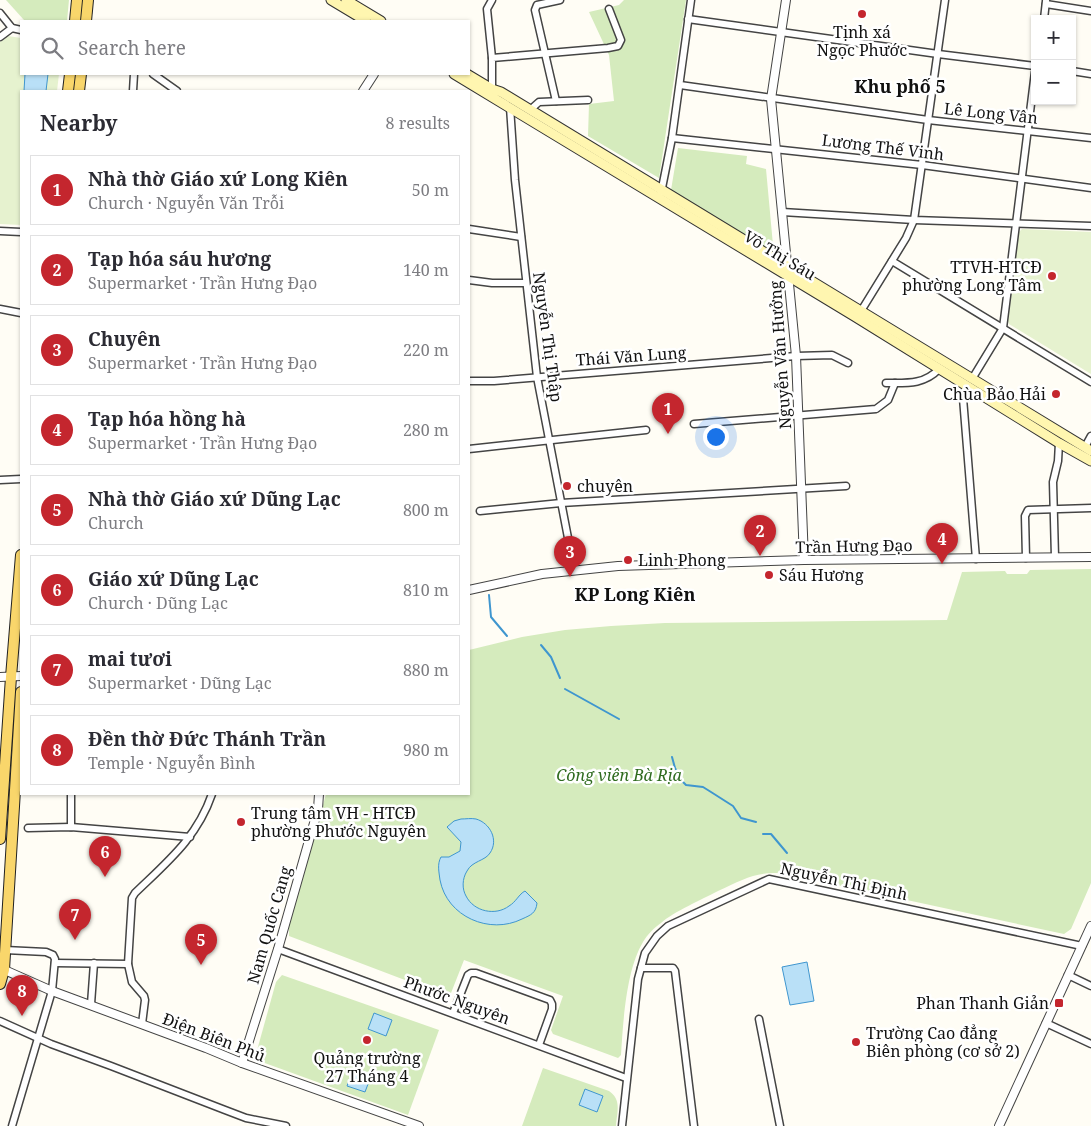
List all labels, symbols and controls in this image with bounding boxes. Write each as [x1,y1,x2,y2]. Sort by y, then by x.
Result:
marker: Tịnh xá Ngọc Phước [856,8,868,20]
map controls [1031,15,1076,105]
button: + [1031,15,1076,60]
search box [20,20,470,75]
place label: Tịnh xá Ngọc Phước [817,21,907,61]
icon: search [38,34,66,62]
text: Search here [78,35,186,61]
button: − [1031,60,1076,105]
district label: Khu phố 5 [854,74,946,98]
street label: Lê Long Vân [943,97,1039,129]
text: Nearby [40,109,118,137]
text: 8 results [386,112,450,134]
street label: Lương Thế Vinh [821,129,945,165]
text: Nhà thờ Giáo xứ Long Kiên [88,166,348,192]
text: 1 [52,179,62,201]
text: 50 m [412,179,449,201]
text: Church · Nguyễn Văn Trỗi [88,192,284,214]
street label: Võ Thị Sáu [740,225,820,285]
text: Tạp hóa sáu hương [88,246,271,272]
place label: TTVH-HTCĐ phường Long Tâm [902,256,1042,296]
text: 2 [52,259,62,281]
text: 140 m [403,259,449,281]
marker: TTVH-HTCĐ phường Long Tâm [1046,270,1058,282]
street label: Nguyễn Thị Thập [528,271,568,403]
text: Supermarket · Trần Hưng Đạo [88,272,317,294]
street label: Nguyễn Văn Hưởng [764,280,796,430]
text: Chuyên [88,326,161,352]
text: 3 [52,339,62,361]
text: 220 m [403,339,449,361]
street label: Thái Văn Lung [575,341,687,371]
text: Supermarket · Trần Hưng Đạo [88,352,317,374]
place label: Chùa Bảo Hải [943,383,1046,405]
marker: Chùa Bảo Hải [1050,388,1062,400]
pin: 1 [652,393,684,434]
text: Tạp hóa hồng hà [88,406,246,432]
text: 4 [52,419,62,441]
text: 280 m [403,419,449,441]
your location [703,424,729,450]
text: Supermarket · Trần Hưng Đạo [88,432,317,454]
place label: chuyên [577,475,633,497]
marker: chuyên [561,480,573,492]
text: Nhà thờ Giáo xứ Dũng Lạc [88,486,341,512]
text: 5 [52,499,62,521]
text: 800 m [403,499,449,521]
text: Church [88,512,144,534]
pin: 2 [744,515,776,556]
pin: 4 [926,523,958,564]
street label: Trần Hưng Đạo [795,534,913,558]
pin: 3 [554,536,586,577]
place label: Linh Phong [638,549,726,571]
marker: Linh Phong [622,554,634,566]
place label: Sáu Hương [779,564,864,586]
text: Giáo xứ Dũng Lạc [88,566,259,592]
marker: Sáu Hương [763,569,775,581]
text: 6 [52,579,62,601]
text: 810 m [403,579,449,601]
district label: KP Long Kiên [575,582,695,606]
text: Church · Dũng Lạc [88,592,228,614]
text: mai tươi [88,646,172,672]
text: 7 [52,659,62,681]
text: 880 m [403,659,449,681]
text: Supermarket · Dũng Lạc [88,672,272,694]
text: Đền thờ Đức Thánh Trần [88,726,326,752]
text: 8 [52,739,62,761]
text: 980 m [403,739,449,761]
text: Temple · Nguyễn Bình [88,752,255,774]
park label: Công viên Bà Rịa [556,764,683,786]
place label: Trung tâm VH - HTCĐ phường Phước Nguyên [251,802,426,842]
marker: Trung tâm VH - HTCĐ phường Phước Nguyên [235,816,247,828]
pin: 6 [89,836,121,877]
street label: Nguyễn Thị Định [778,857,910,905]
street label: Nam Quốc Cang [242,863,296,986]
pin: 7 [59,899,91,940]
pin: 5 [185,924,217,965]
street label: Phước Nguyên [401,971,513,1029]
pin: 8 [6,975,38,1016]
place label: Phan Thanh Giản [916,992,1049,1014]
marker: Phan Thanh Giản [1053,997,1065,1009]
street label: Điện Biên Phủ [159,1007,269,1067]
place label: Trường Cao đẳng Biên phòng (cơ sở 2) [866,1022,1020,1062]
marker: Quảng trường 27 Tháng 4 [361,1034,373,1046]
marker: Trường Cao đẳng Biên phòng (cơ sở 2) [850,1036,862,1048]
place label: Quảng trường 27 Tháng 4 [313,1047,421,1087]

